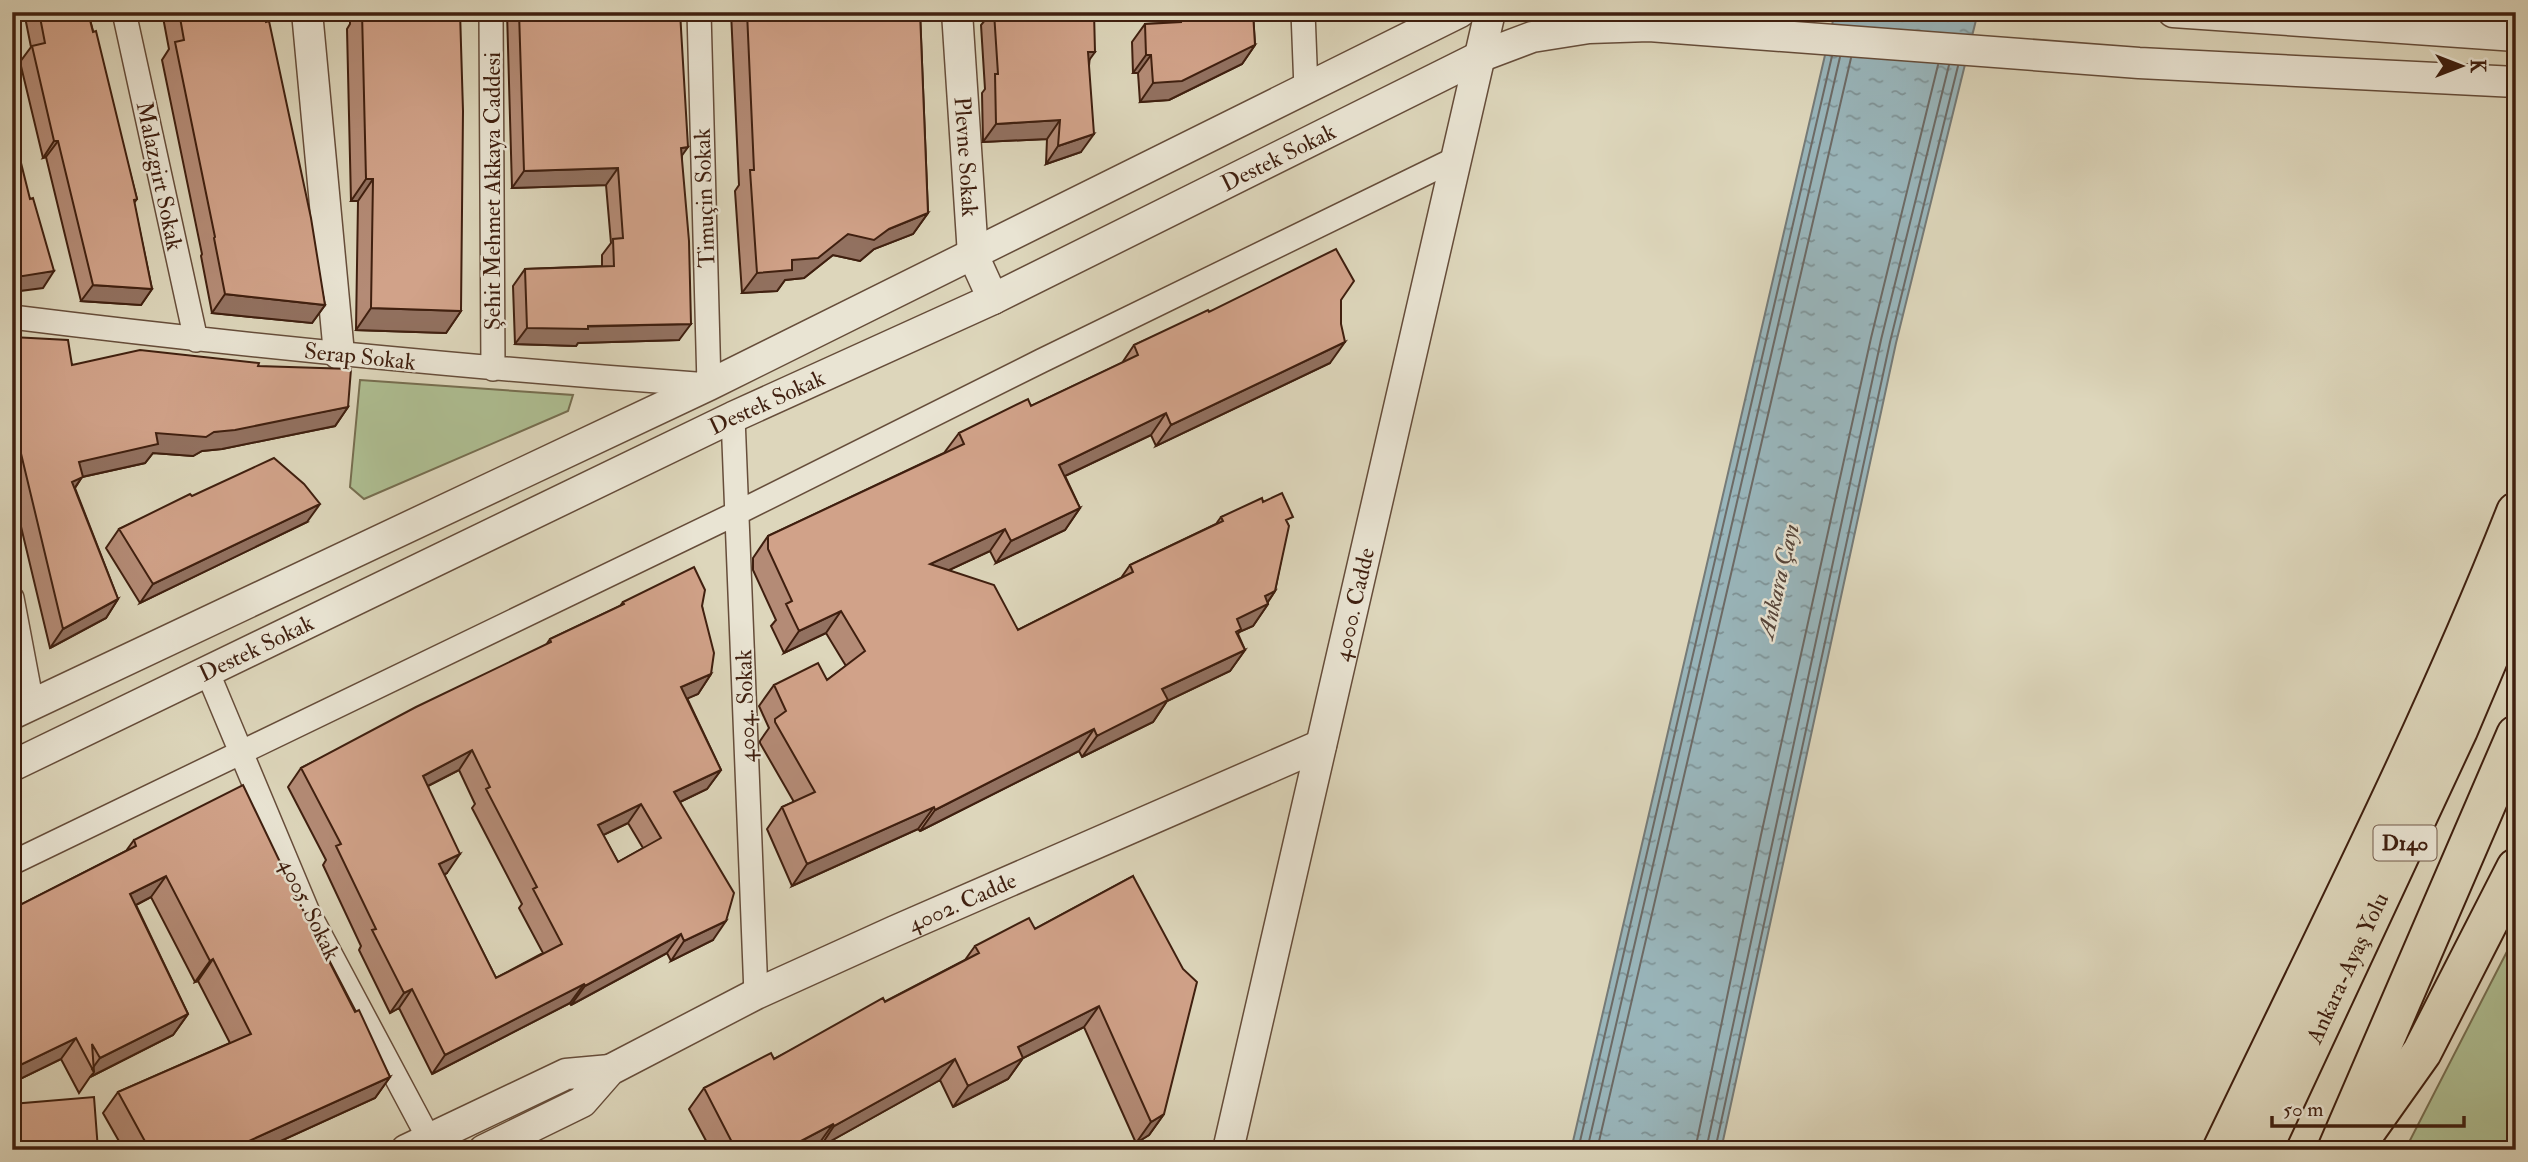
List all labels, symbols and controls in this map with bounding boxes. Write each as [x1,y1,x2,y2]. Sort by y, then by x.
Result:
north arrow [2426,32,2496,102]
street label: Şehit Mehmet Akkaya Caddesi [478,52,507,330]
text: K [2465,59,2489,73]
street label: Plevne Sokak [948,96,984,218]
street label: Malazgirt Sokak [130,99,189,253]
street label: Destek Sokak [1216,117,1340,198]
street label: Timuçin Sokak [688,128,721,268]
street label: Serap Sokak [303,336,417,378]
street label: Destek Sokak [704,363,829,441]
water label: Ankara Çayı [1750,521,1807,644]
street label: 4000. Cadde [1327,544,1381,664]
street label: Destek Sokak [194,608,318,689]
street label: 4004. Sokak [729,649,762,763]
road number: D140 [2374,826,2436,860]
street label: 4005. Sokak [272,853,347,965]
street label: 4002. Cadde [904,866,1021,939]
street label: Ankara-Ayaş Yolu [2299,888,2395,1049]
scale bar [2272,1085,2465,1129]
text: 50 m [2283,1096,2324,1123]

